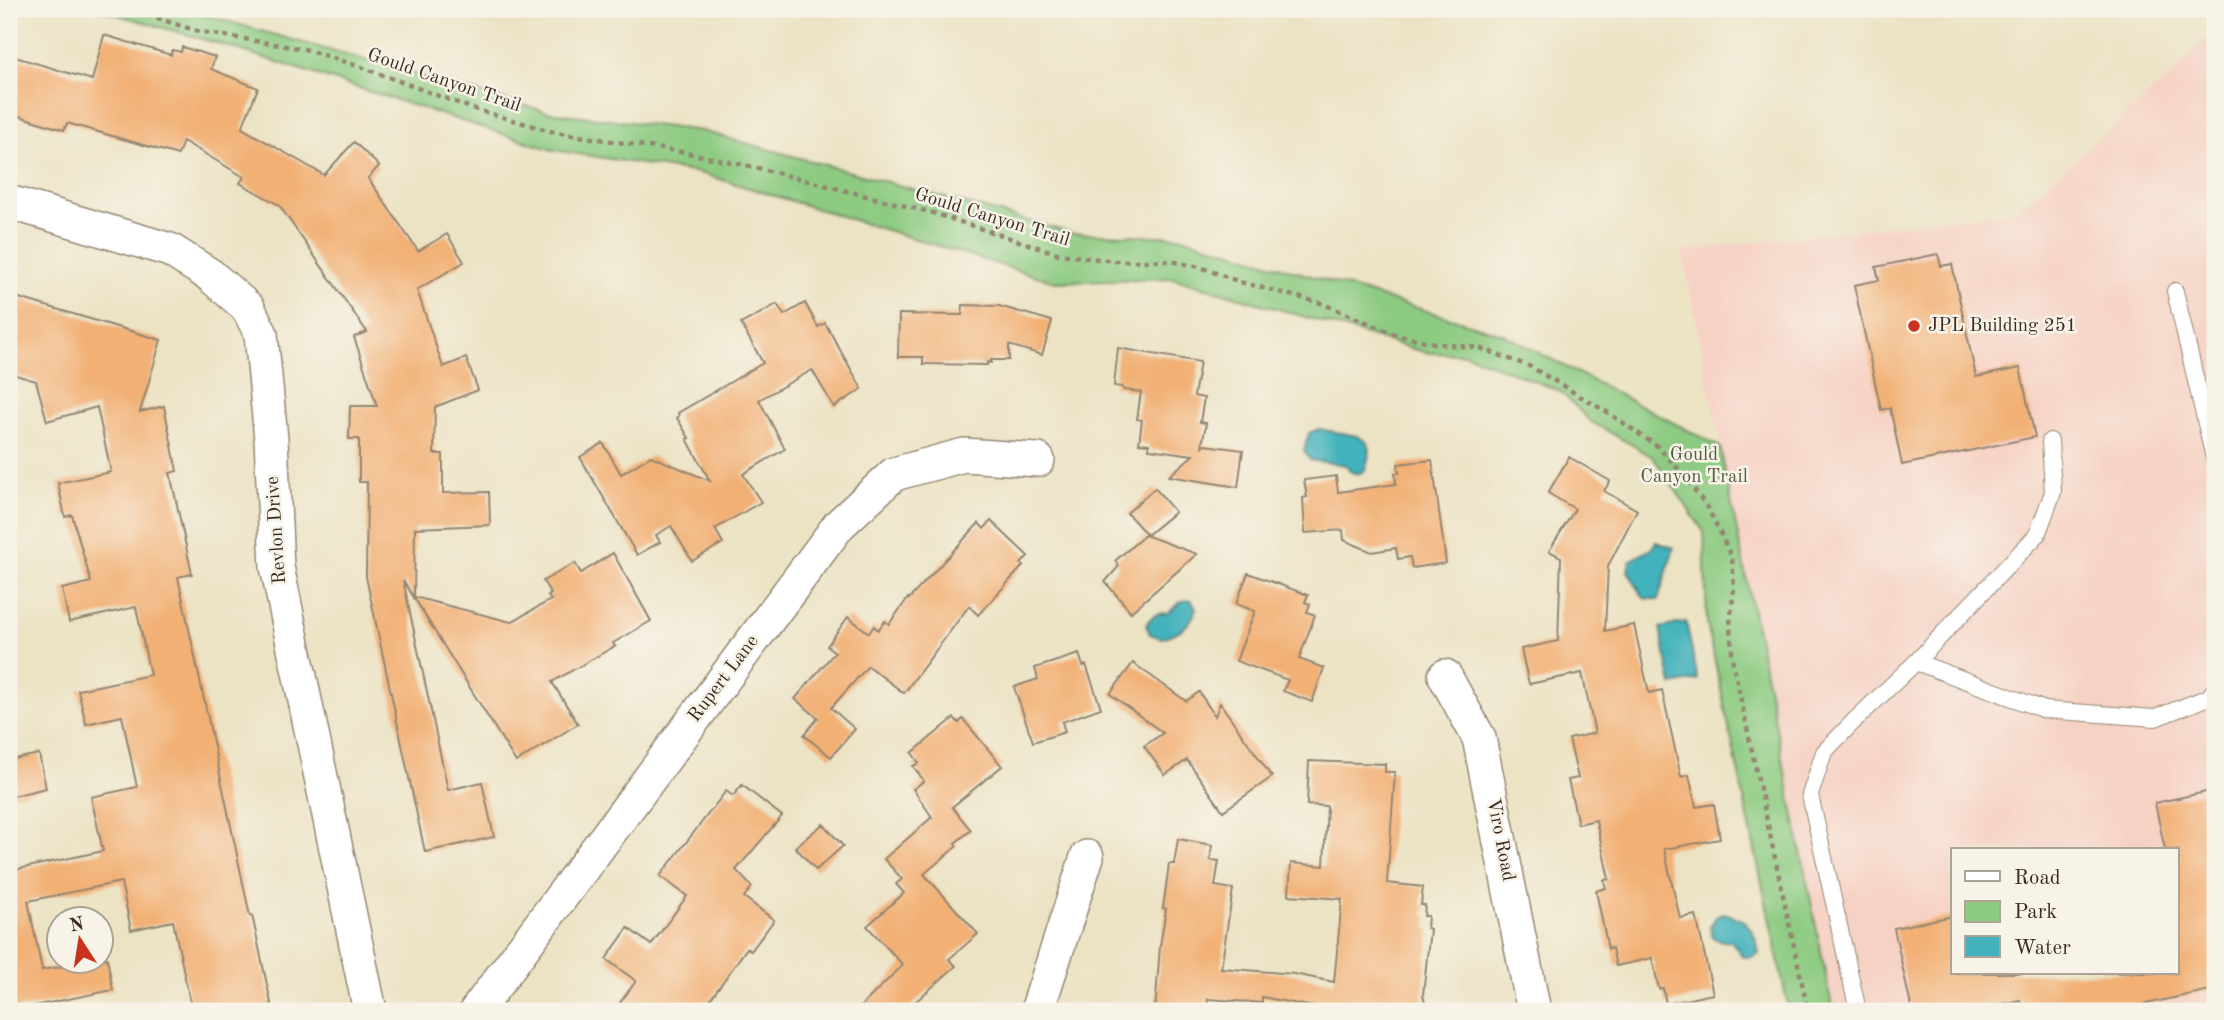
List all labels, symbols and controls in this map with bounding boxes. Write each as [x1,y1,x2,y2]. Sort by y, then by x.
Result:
street label: Gould Canyon Trail [365,46,523,116]
street label: Gould Canyon Trail [912,185,1072,251]
place label: JPL Building 251 [1928,317,2077,336]
marker: JPL Building 251 [1906,318,1922,334]
park label: Gould Canyon Trail [1640,446,1748,487]
street label: Revlon Drive [264,475,290,585]
street label: Rupert Lane [685,632,763,726]
street label: Viro Road [1483,797,1517,883]
legend [1951,848,2178,974]
text: Road [2014,868,2061,889]
text: Park [2014,902,2057,923]
north arrow [46,904,116,974]
text: N [68,915,87,937]
text: Water [2014,938,2071,959]

